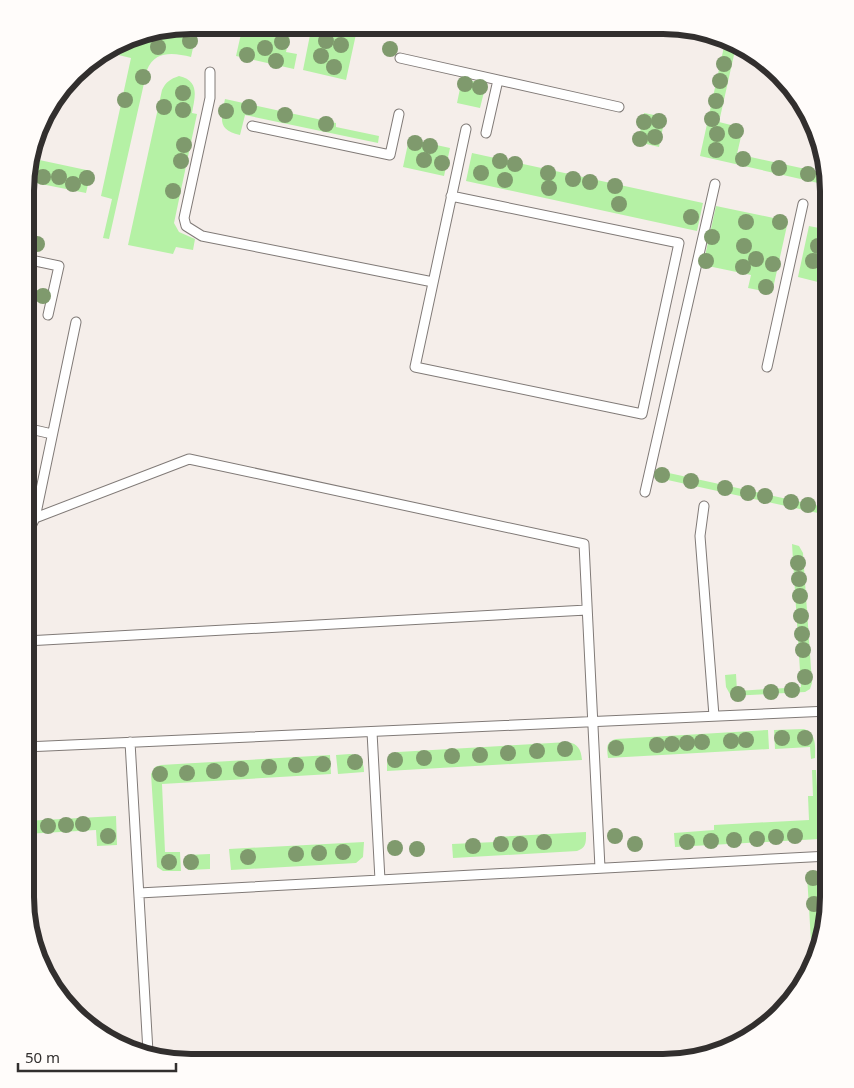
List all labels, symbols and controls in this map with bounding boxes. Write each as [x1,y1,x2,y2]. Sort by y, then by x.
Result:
scale bar [18,1040,175,1072]
text: 50 m [25,1047,60,1067]

